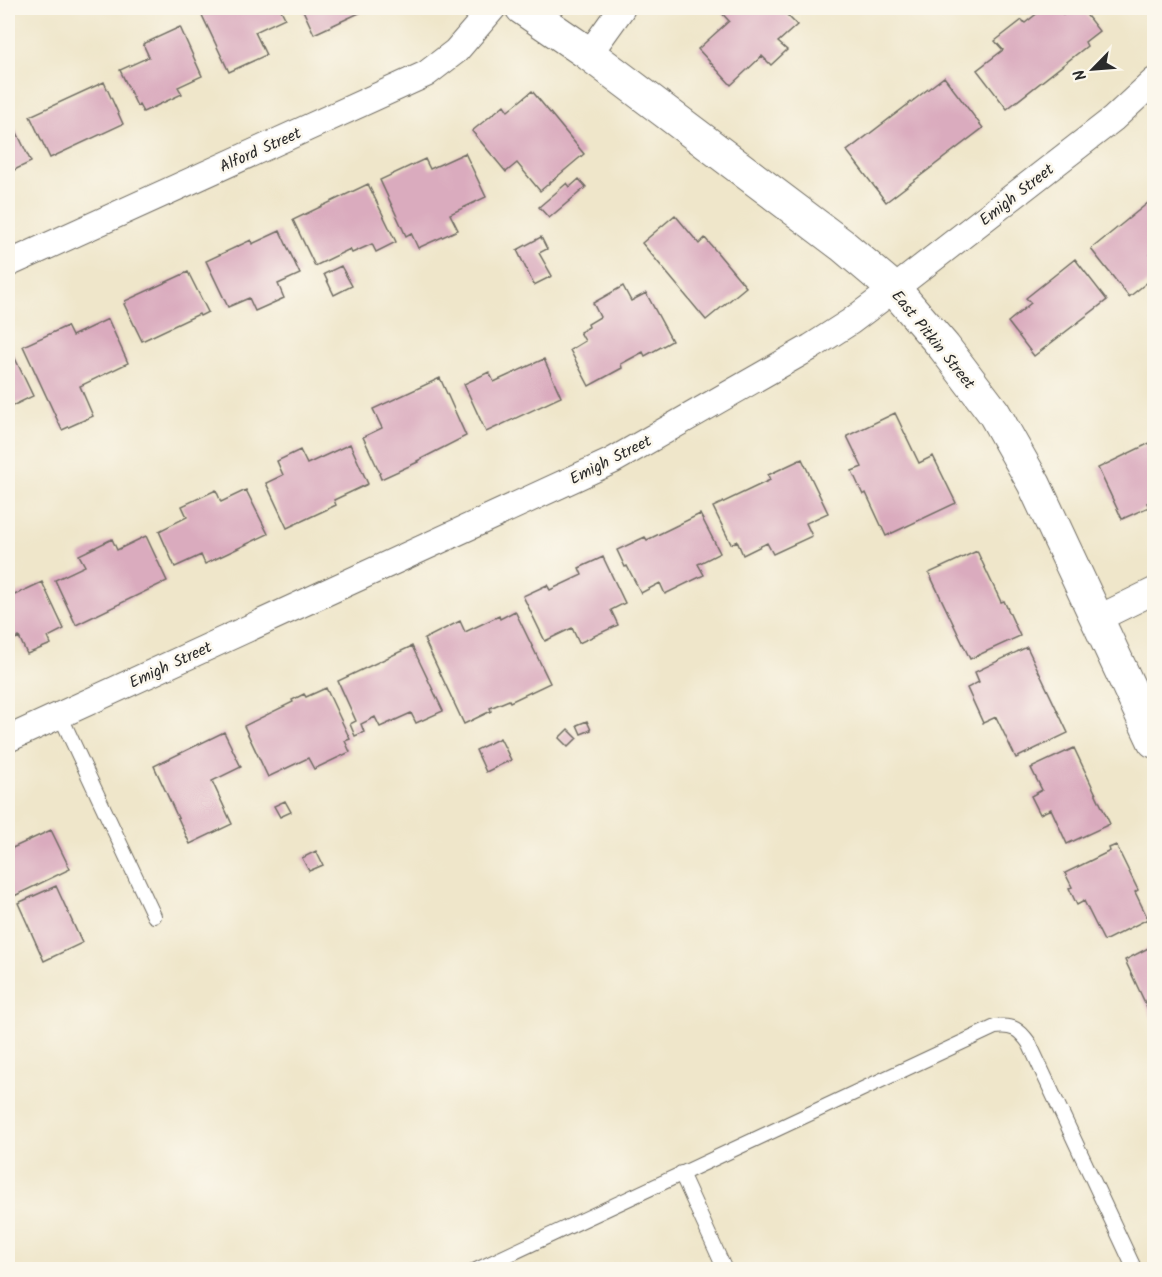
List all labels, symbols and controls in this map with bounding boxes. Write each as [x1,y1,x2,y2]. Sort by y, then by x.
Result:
north arrow [1063,39,1123,99]
text: N [1067,65,1094,85]
street label: Alford Street [216,121,306,180]
street label: Emigh Street [974,157,1060,232]
street label: East Pitkin Street [885,285,981,396]
street label: Emigh Street [565,429,657,492]
street label: Emigh Street [125,635,217,696]

